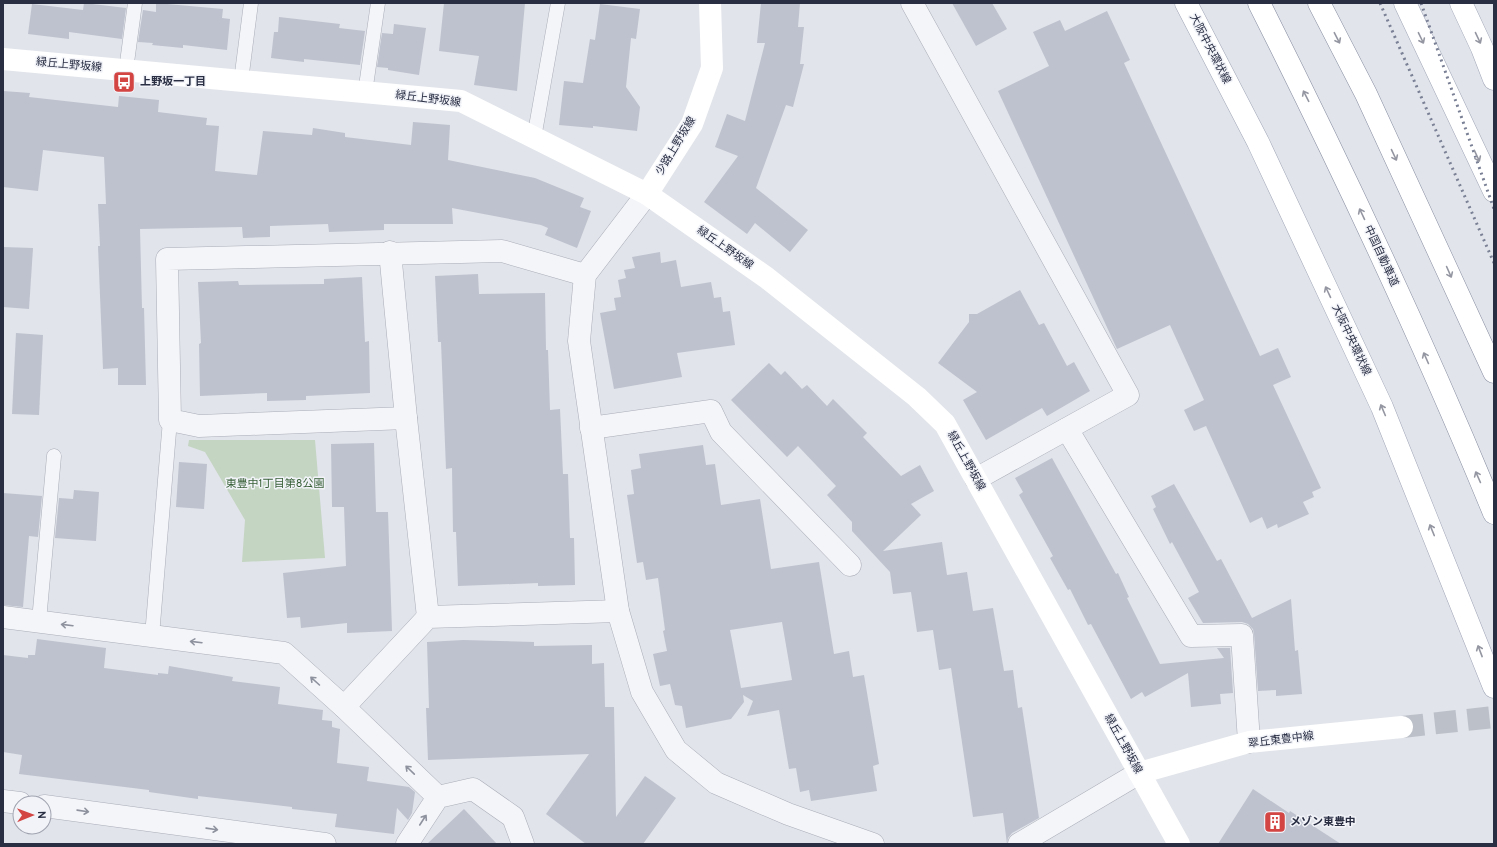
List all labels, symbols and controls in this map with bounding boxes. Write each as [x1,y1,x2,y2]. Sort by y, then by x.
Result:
street label: 大阪中央環状線 [1186,12,1234,86]
one-way arrow [1334,32,1341,44]
one-way arrow [1418,32,1425,44]
one-way arrow [1475,32,1482,44]
street label: 緑丘上野坂線 [36,55,102,75]
bus stop icon: 上野坂一丁目 [111,69,137,95]
place label: 上野坂一丁目 [140,75,206,89]
street label: 緑丘上野坂線 [394,88,462,110]
one-way arrow [1302,91,1309,103]
street label: 少路上野坂線 [653,114,699,178]
one-way arrow [1391,148,1398,160]
one-way arrow [1474,149,1481,161]
one-way arrow [1358,208,1365,220]
street label: 緑丘上野坂線 [694,223,756,273]
street label: 中国自動車道 [1361,223,1401,289]
one-way arrow [1446,266,1453,278]
one-way arrow [1324,286,1331,298]
street label: 大阪中央環状線 [1328,302,1374,378]
one-way arrow [1422,353,1430,365]
one-way arrow [1378,404,1386,416]
street label: 緑丘上野坂線 [944,429,988,493]
one-way arrow [1474,472,1482,484]
park label: 東豊中1丁目第8公園 [226,477,324,491]
one-way arrow [1427,525,1435,537]
one-way arrow [61,621,74,629]
one-way arrow [190,638,203,646]
one-way arrow [1476,645,1484,657]
one-way arrow [310,676,320,685]
street label: 緑丘上野坂線 [1101,712,1145,776]
street label: 翠丘東豊中線 [1247,729,1315,751]
one-way arrow [405,765,415,775]
north arrow [12,795,52,835]
one-way arrow [76,808,89,815]
building icon: メゾン東豊中 [1262,809,1288,835]
text: N [34,811,48,819]
one-way arrow [419,814,427,826]
place label: メゾン東豊中 [1290,815,1356,829]
one-way arrow [205,825,218,833]

